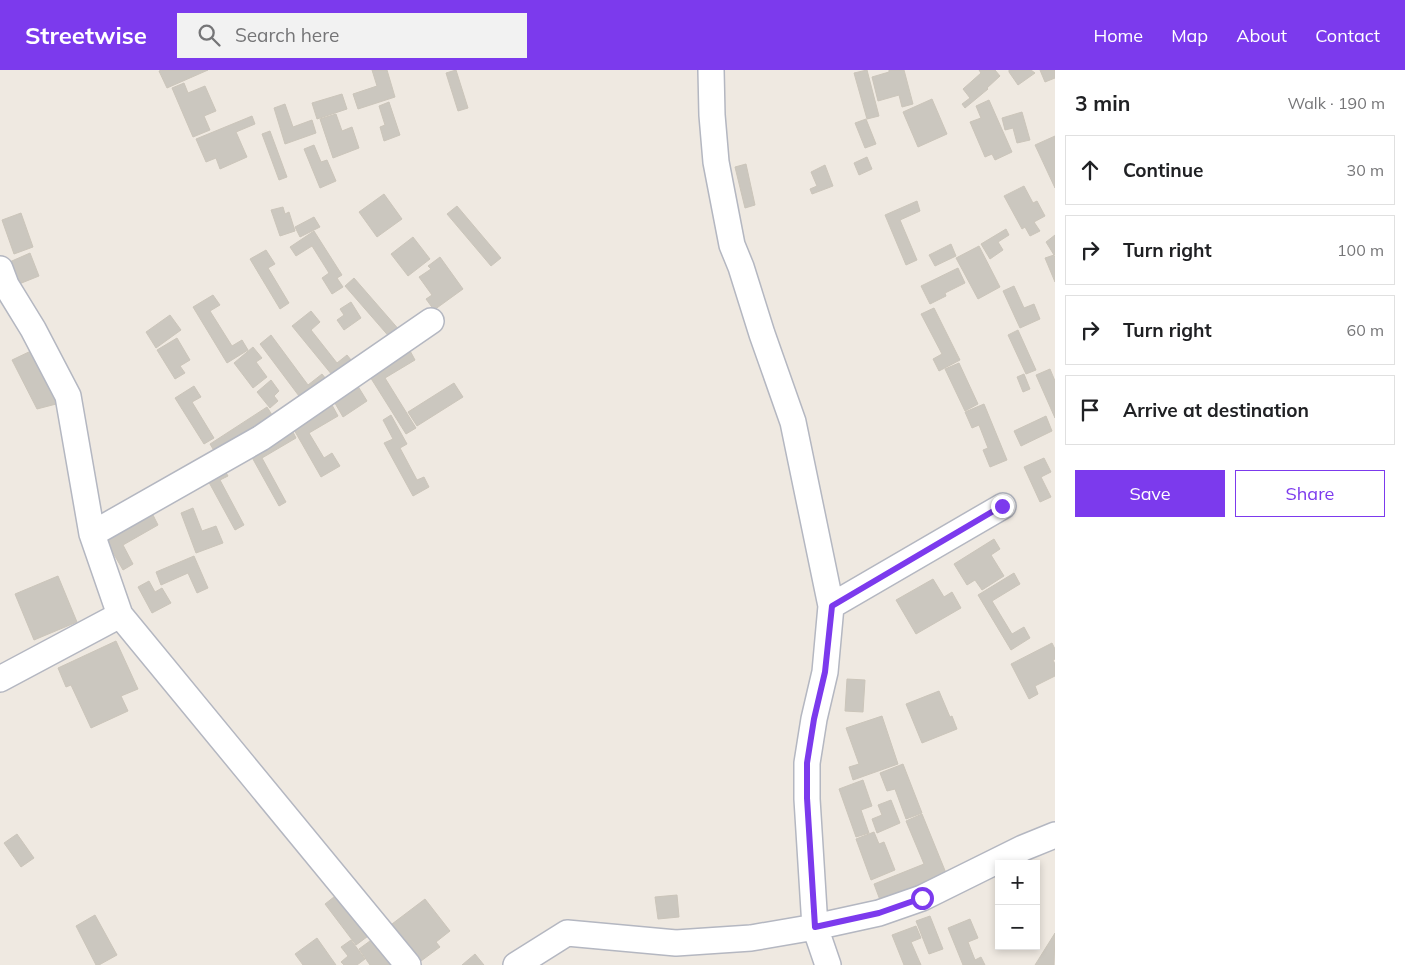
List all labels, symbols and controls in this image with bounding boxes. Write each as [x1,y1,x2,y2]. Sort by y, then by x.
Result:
search box [177,13,527,58]
text: Streetwise [25,20,147,50]
icon: search [195,21,223,49]
text: Search here [235,23,339,47]
text: Home [1093,24,1143,47]
text: Map [1171,24,1208,47]
text: About [1236,24,1287,47]
text: Contact [1315,24,1380,47]
text: 3 min [1075,90,1130,116]
text: Walk · 190 m [1287,93,1385,113]
icon: ahead [1076,156,1104,184]
text: Continue [1123,158,1203,182]
text: 30 m [1347,160,1384,180]
icon: right [1076,236,1104,264]
text: Turn right [1123,238,1212,262]
text: 100 m [1337,240,1384,260]
icon: right [1076,316,1104,344]
text: Turn right [1123,318,1212,342]
text: 60 m [1347,320,1384,340]
icon: arrive [1076,396,1104,424]
text: Arrive at destination [1123,398,1309,422]
button: Save [1075,470,1225,517]
button: Share [1235,470,1385,517]
route end [991,495,1014,518]
map controls [995,860,1040,950]
button: + [995,860,1040,905]
route start [911,887,934,910]
button: − [995,905,1040,950]

